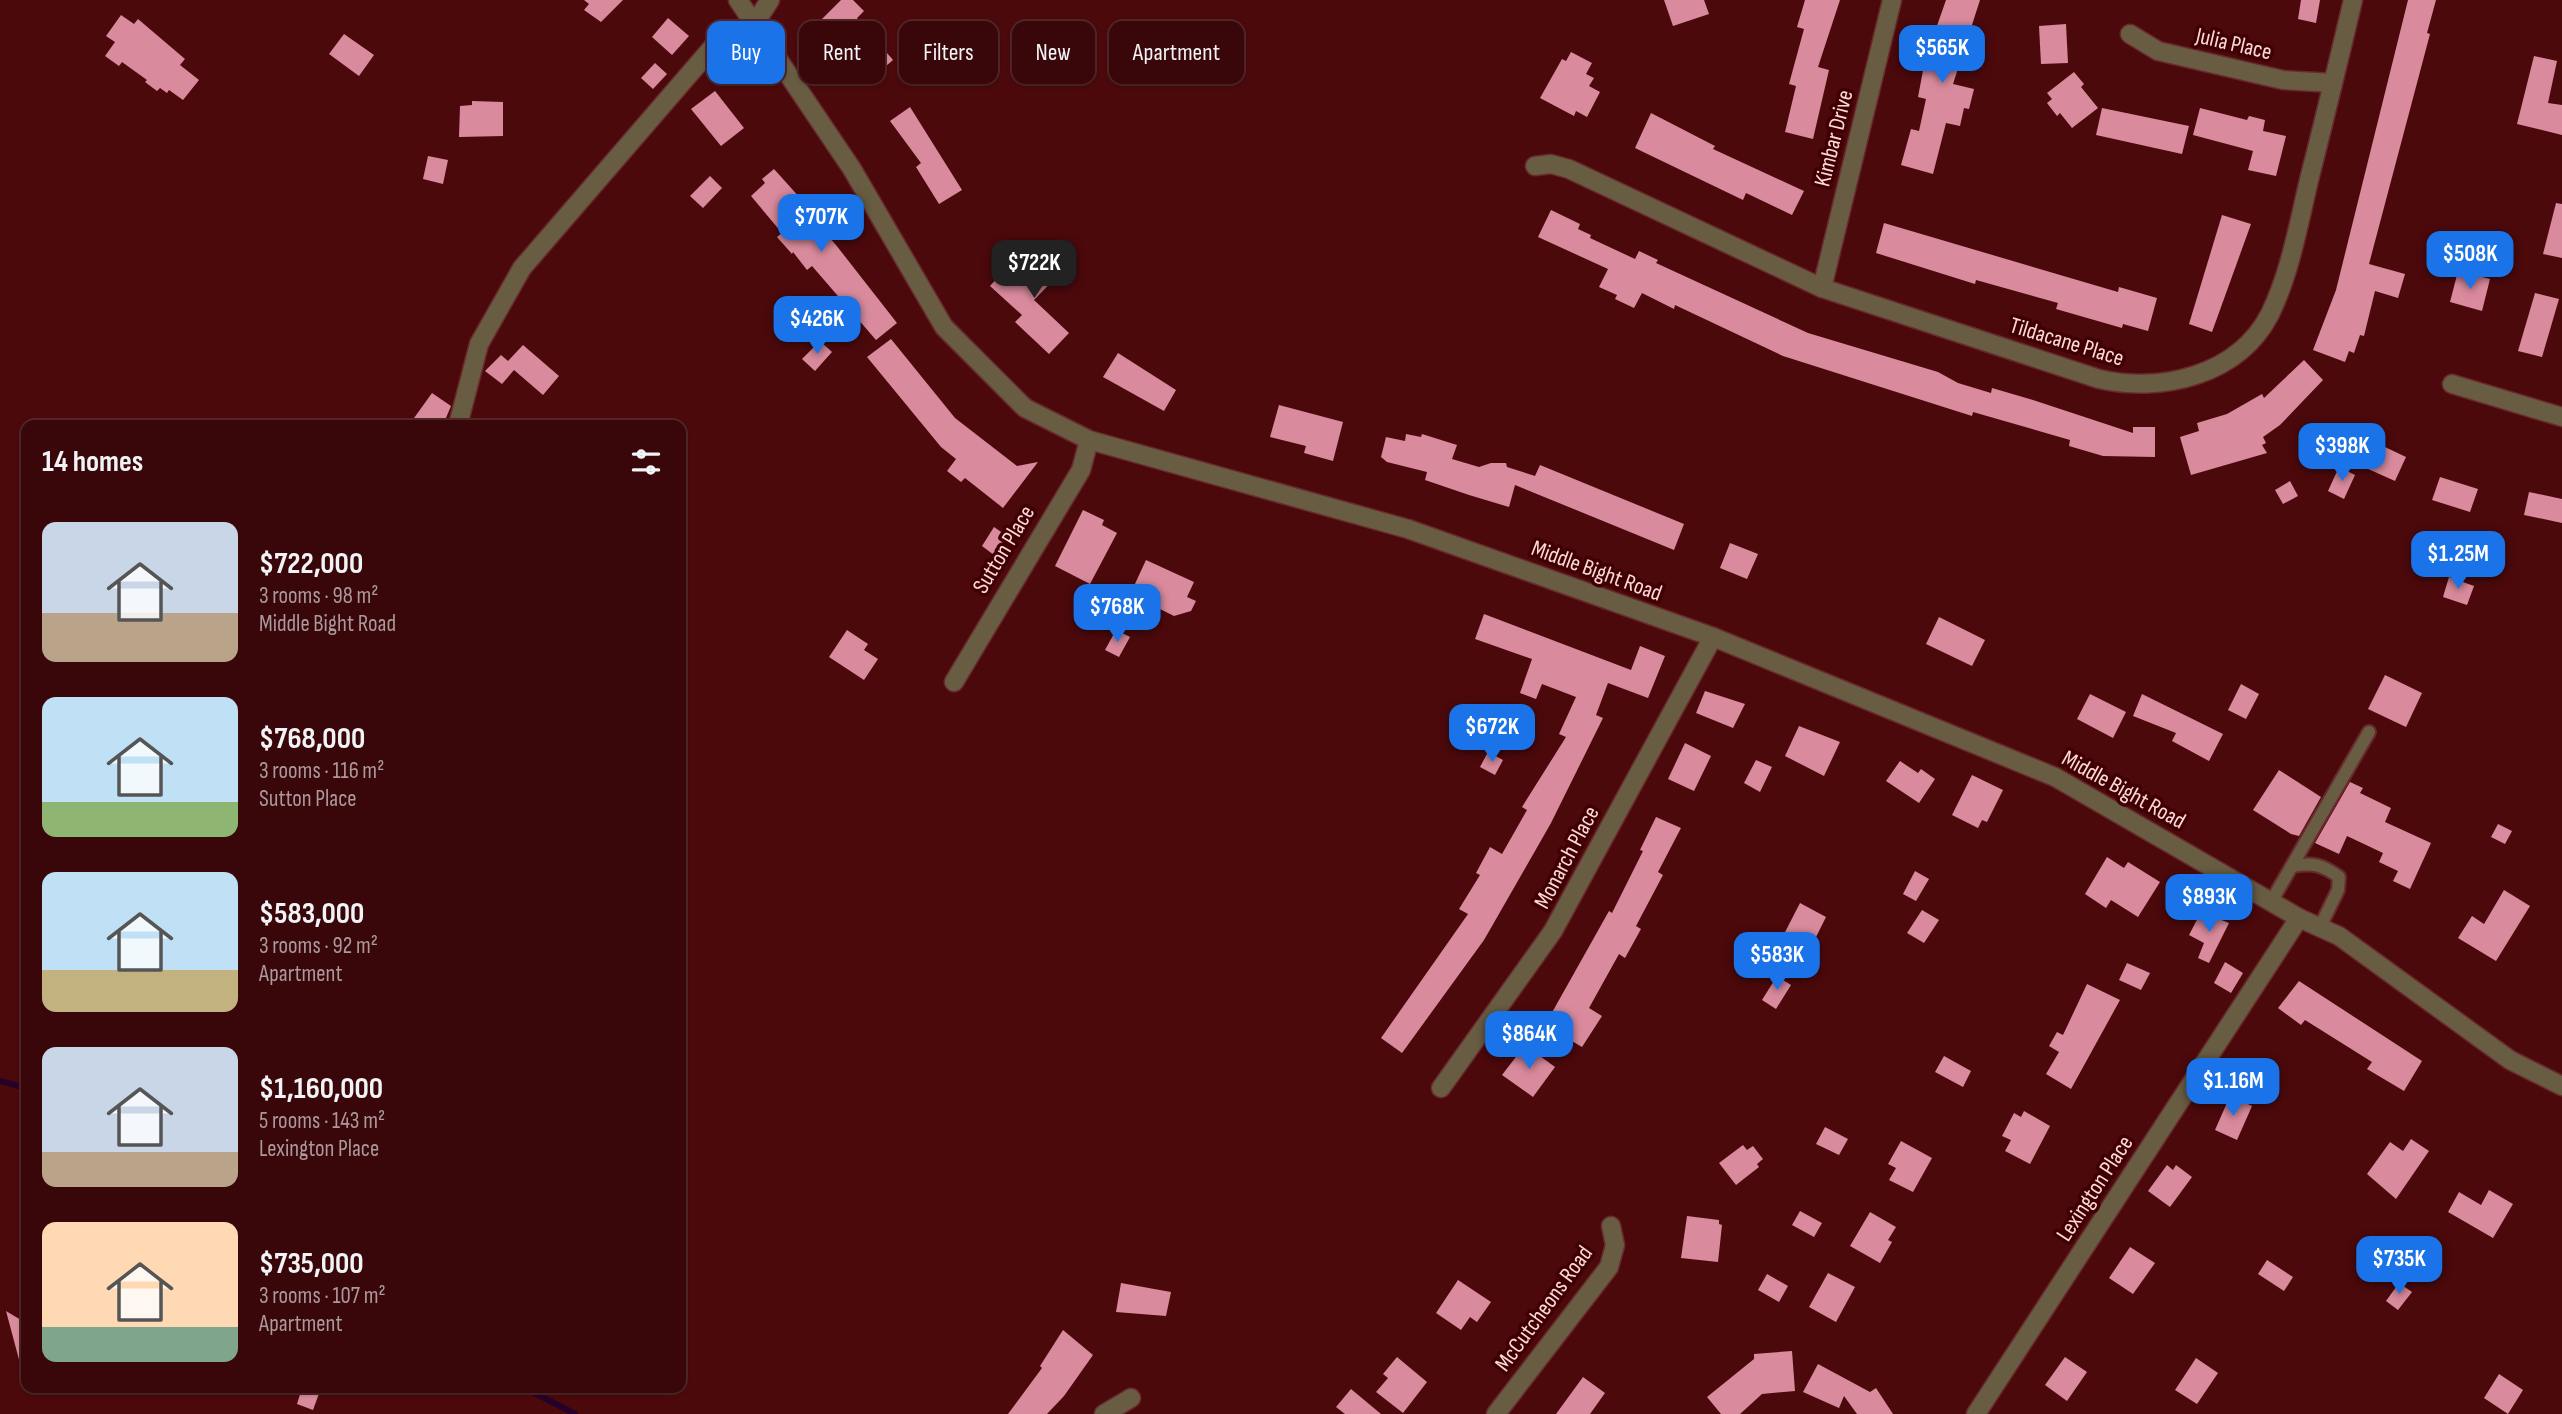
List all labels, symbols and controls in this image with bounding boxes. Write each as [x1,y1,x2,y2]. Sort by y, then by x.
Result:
chip: Buy [707,21,785,84]
chip: Rent [799,21,885,84]
chip: Filters [899,21,998,84]
chip: New [1012,21,1095,84]
chip: Apartment [1109,21,1244,84]
street label: Julia Place [2192,21,2274,66]
pin: $565K [1893,25,1991,85]
text: $565K [1915,34,1969,62]
street label: Kimbar Drive [1808,87,1859,189]
pin: $707K [772,194,870,254]
text: $707K [794,203,848,231]
pin: $508K [2421,232,2519,291]
pin: $722K [985,240,1083,300]
text: $508K [2443,240,2498,268]
text: $722K [1007,249,1061,277]
pin: $426K [768,296,866,356]
text: $426K [790,305,844,333]
street label: Tildacane Place [2006,311,2127,373]
pin: $398K [2293,424,2391,483]
text: $398K [2314,432,2370,460]
icon: filters [627,443,665,481]
text: 14 homes [42,444,143,480]
street label: Sutton Place [967,501,1041,599]
pin: $1.25M [2401,532,2515,591]
street label: Middle Bight Road [1528,534,1666,608]
text: $1.25M [2427,540,2489,568]
text: $722,000 [259,546,363,582]
icon: home [98,550,182,634]
text: 3 rooms · 98 m² [259,582,378,610]
pin: $768K [1068,584,1166,644]
text: $768K [1090,593,1144,621]
text: Middle Bight Road [259,610,396,638]
pin: $672K [1443,704,1541,764]
text: $672K [1465,713,1519,741]
text: $768,000 [259,721,365,757]
icon: home [98,725,182,809]
street label: Middle Bight Road [2057,744,2190,835]
text: 3 rooms · 116 m² [259,757,384,785]
text: Sutton Place [259,785,357,813]
street label: Monarch Place [1528,801,1606,914]
pin: $893K [2160,874,2258,934]
text: $893K [2181,883,2237,911]
text: $583,000 [259,896,364,932]
icon: home [98,900,182,984]
text: 3 rooms · 92 m² [259,932,378,960]
pin: $583K [1728,932,1826,992]
text: $583K [1750,941,1804,969]
text: Apartment [259,960,343,988]
pin: $864K [1480,1012,1578,1071]
text: $864K [1501,1020,1557,1048]
pin: $1.16M [2176,1058,2290,1118]
text: $1.16M [2202,1067,2264,1095]
text: $1,160,000 [259,1071,383,1107]
icon: home [98,1075,182,1159]
text: 5 rooms · 143 m² [259,1107,385,1135]
street label: Lexington Place [2050,1131,2139,1247]
text: Lexington Place [259,1135,379,1163]
pin: $735K [2350,1236,2448,1296]
street label: McCutcheons Road [1489,1240,1599,1377]
text: $735K [2372,1245,2426,1273]
text: $735,000 [259,1246,364,1282]
icon: home [98,1250,182,1334]
text: 3 rooms · 107 m² [259,1282,386,1310]
text: Apartment [259,1310,343,1338]

